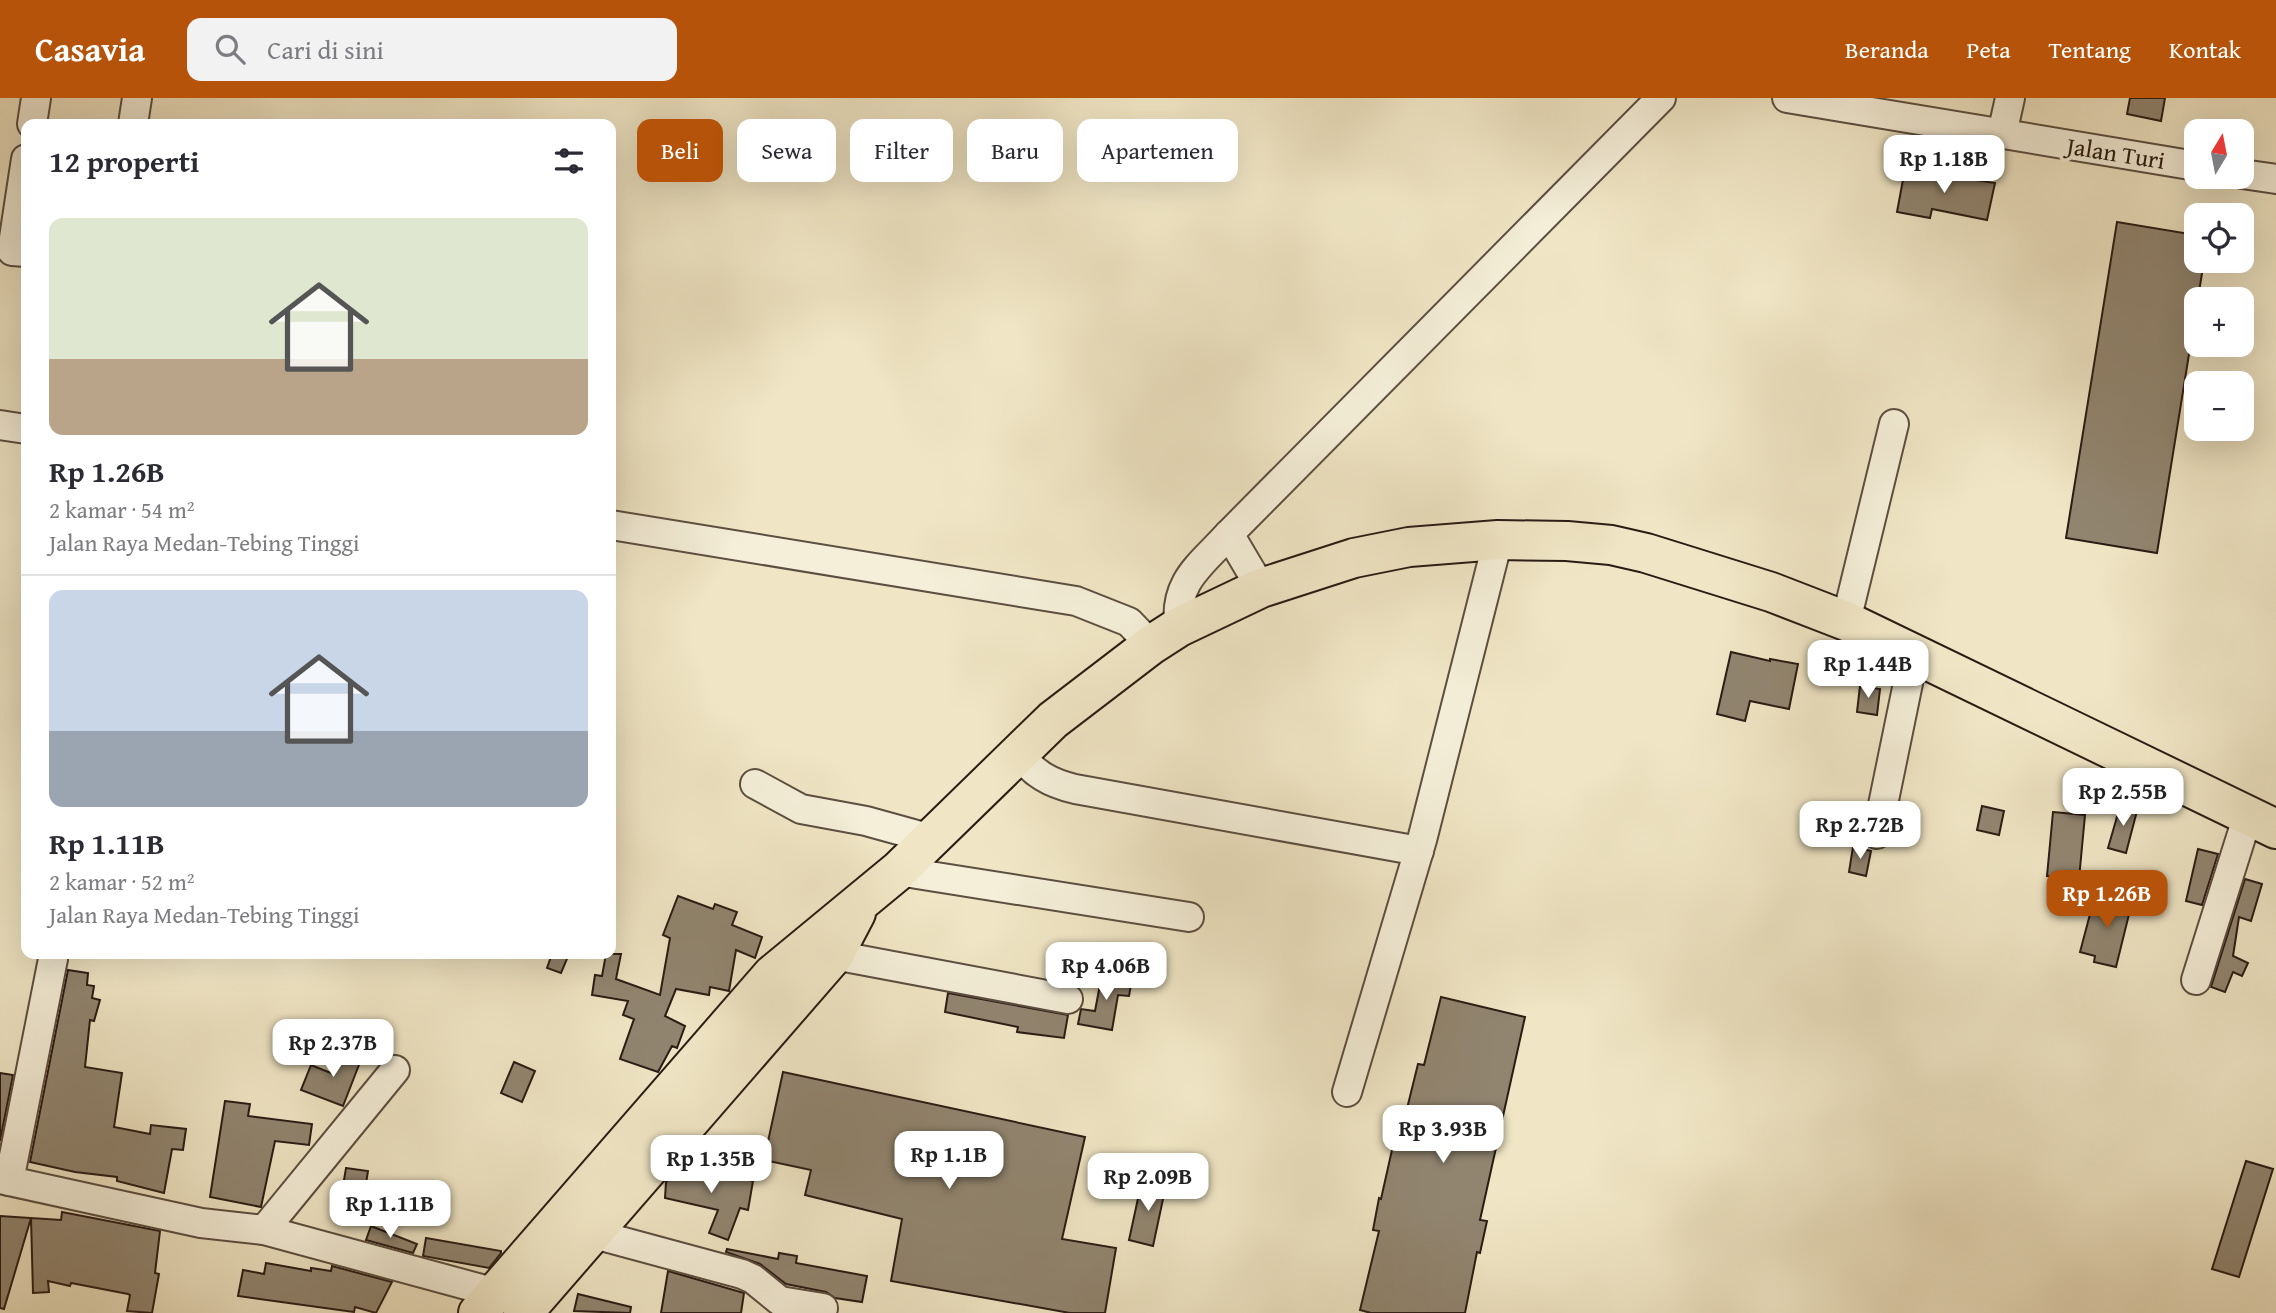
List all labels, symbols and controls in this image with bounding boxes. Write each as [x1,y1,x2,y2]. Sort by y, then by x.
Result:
search box [187,18,677,81]
text: Casavia [35,25,145,73]
icon: search [211,30,249,68]
text: Cari di sini [267,30,384,69]
text: Beranda [1845,32,1929,67]
text: Peta [1967,32,2011,67]
text: Tentang [2049,32,2131,67]
text: Kontak [2169,32,2241,67]
chip: Beli [637,119,723,182]
chip: Sewa [737,119,836,182]
chip: Filter [850,119,953,182]
chip: Baru [967,119,1063,182]
chip: Apartemen [1077,119,1238,182]
north arrow [2184,119,2254,189]
map controls [2184,119,2254,441]
street label: Jalan Turi [2062,128,2168,178]
pin: Rp 1.18B [1872,136,2016,195]
text: 12 properti [49,139,199,183]
text: Rp 1.18B [1900,141,1988,174]
icon: filters [550,142,588,180]
button: locate [2184,203,2254,273]
icon: home [256,264,382,390]
button: + [2184,287,2254,357]
button: − [2184,371,2254,441]
text: Rp 1.26B [49,449,165,493]
text: 2 kamar · 54 m² [49,493,195,526]
text: Jalan Raya Medan-Tebing Tinggi [49,526,359,559]
icon: home [256,636,382,762]
pin: Rp 1.44B [1796,640,1940,700]
text: Rp 1.44B [1824,646,1912,679]
pin: Rp 2.55B [2051,768,2195,828]
text: Rp 2.55B [2079,774,2167,807]
pin: Rp 2.72B [1788,802,1932,861]
text: Rp 2.72B [1816,807,1904,840]
text: Rp 1.11B [49,821,165,865]
text: 2 kamar · 52 m² [49,865,195,898]
pin: Rp 1.26B [2035,870,2179,930]
text: Rp 1.26B [2063,876,2151,909]
text: Jalan Raya Medan-Tebing Tinggi [49,898,359,931]
pin: Rp 4.06B [1034,942,1178,1002]
text: Rp 4.06B [1062,948,1150,981]
pin: Rp 2.37B [261,1020,405,1079]
text: Rp 2.37B [289,1025,377,1058]
pin: Rp 3.93B [1371,1105,1515,1165]
text: Rp 3.93B [1399,1111,1487,1144]
pin: Rp 1.1B [884,1132,1014,1191]
pin: Rp 1.35B [639,1136,783,1195]
text: Rp 1.1B [911,1137,987,1170]
text: Rp 1.35B [667,1141,755,1174]
pin: Rp 2.09B [1076,1154,1220,1213]
text: Rp 2.09B [1104,1159,1192,1192]
pin: Rp 1.11B [318,1180,462,1240]
text: Rp 1.11B [346,1186,434,1219]

